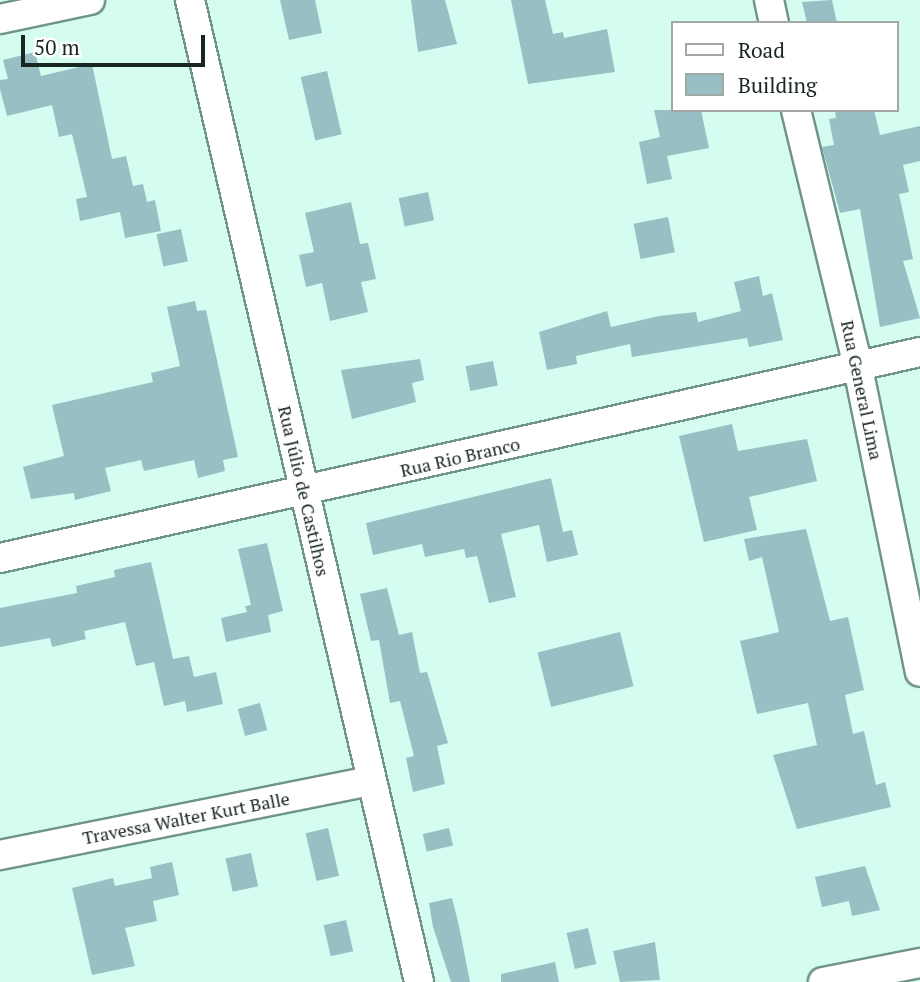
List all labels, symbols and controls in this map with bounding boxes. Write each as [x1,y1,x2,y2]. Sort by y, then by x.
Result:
scale bar [24,21,208,65]
legend [671,21,899,112]
text: 50 m [34,33,80,61]
text: Road [738,36,785,64]
text: Building [738,71,817,99]
street label: Rua General Lima [837,318,887,462]
street label: Rua Júlio de Castilhos [274,403,334,579]
street label: Rua Rio Branco [398,433,522,481]
street label: Travessa Walter Kurt Balle [81,787,291,849]

